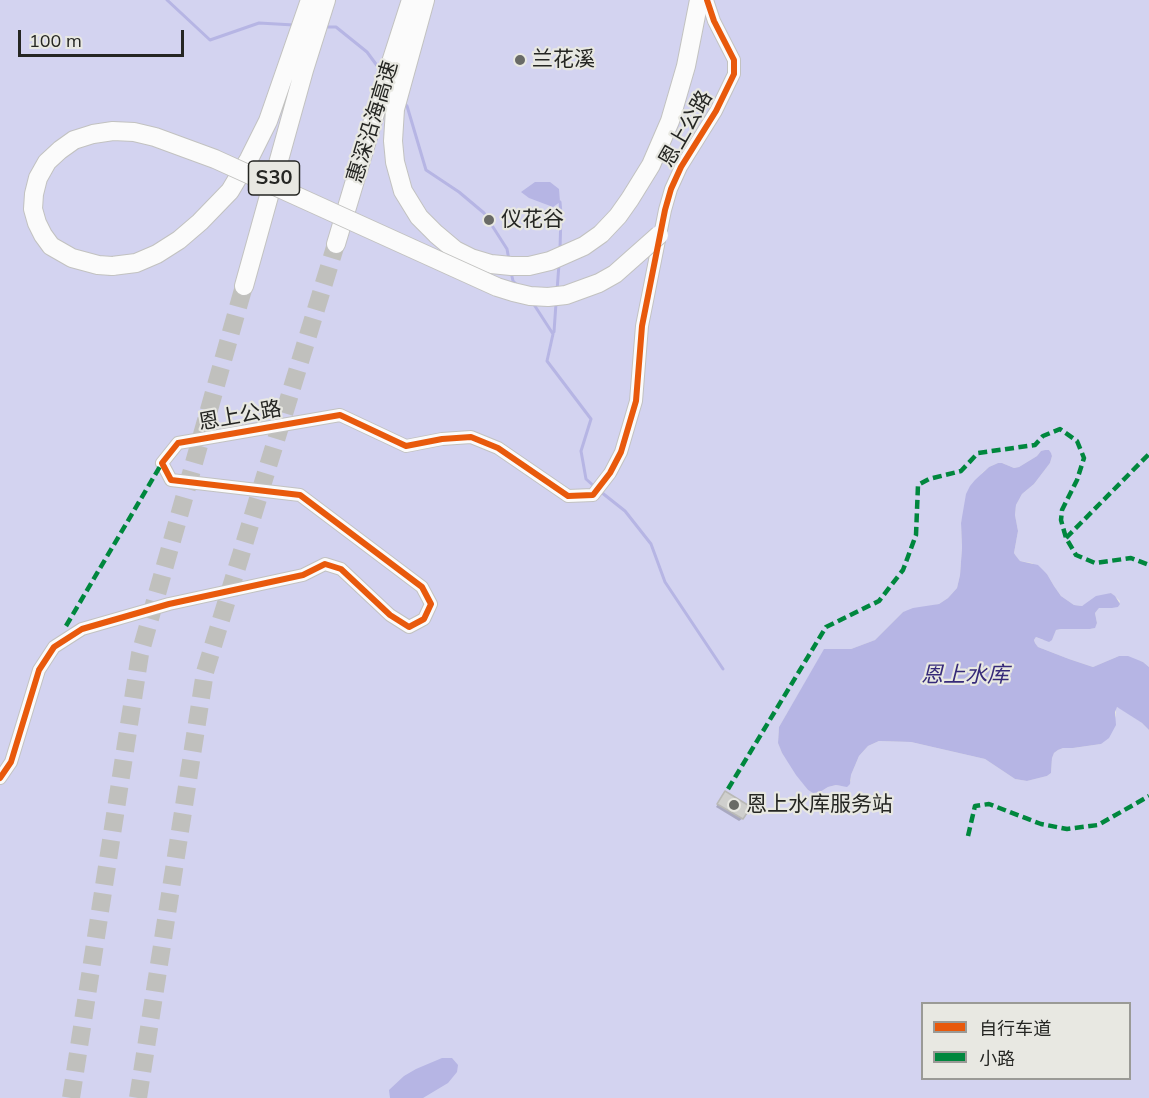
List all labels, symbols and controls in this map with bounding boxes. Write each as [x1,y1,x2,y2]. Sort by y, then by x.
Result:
scale bar [21,18,188,56]
text: 100 m [29,29,82,52]
place label: 兰花溪 [532,47,595,73]
marker: 兰花溪 [513,53,527,67]
street label: 惠深沿海高速 [343,58,403,186]
street label: 恩上公路 [654,86,718,172]
road number: S30 [248,161,300,195]
place label: 仪花谷 [501,207,564,233]
marker: 仪花谷 [482,213,496,227]
street label: 恩上公路 [196,396,284,436]
water label: 恩上水库 [921,662,1009,688]
place label: 恩上水库服务站 [746,792,893,818]
marker: 恩上水库服务站 [727,798,741,812]
legend [921,1002,1131,1080]
text: 自行车道 [979,1017,1051,1040]
text: 小路 [979,1047,1015,1070]

